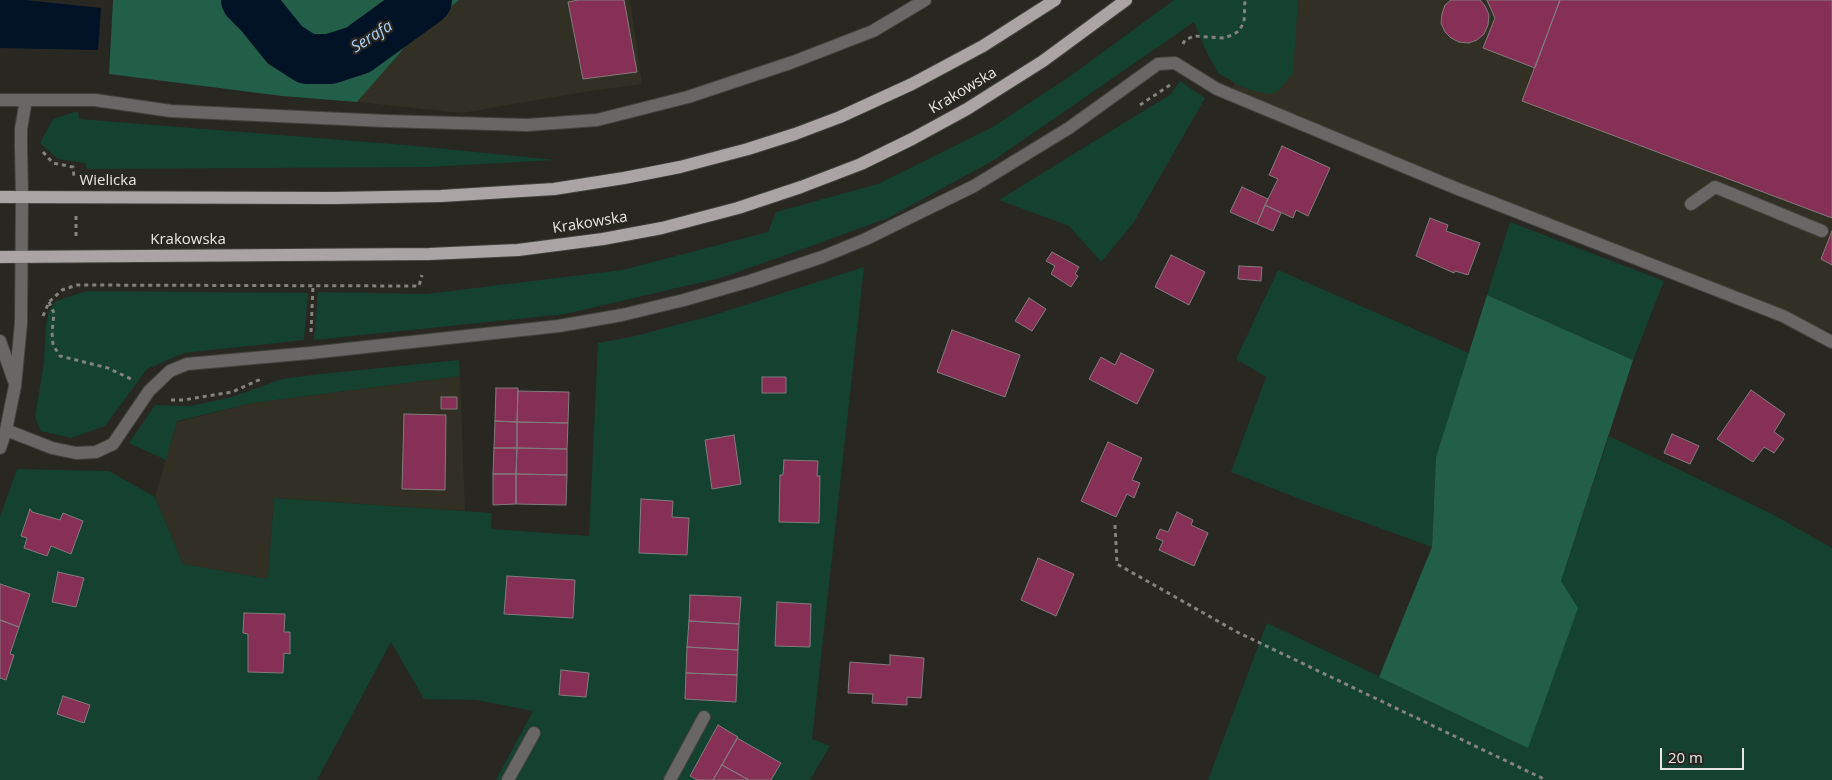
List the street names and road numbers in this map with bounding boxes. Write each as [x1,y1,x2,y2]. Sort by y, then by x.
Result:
street label: Krakowska [926,64,1000,118]
street label: Wielicka [79,172,137,190]
street label: Krakowska [551,208,629,238]
street label: Krakowska [150,231,226,249]

